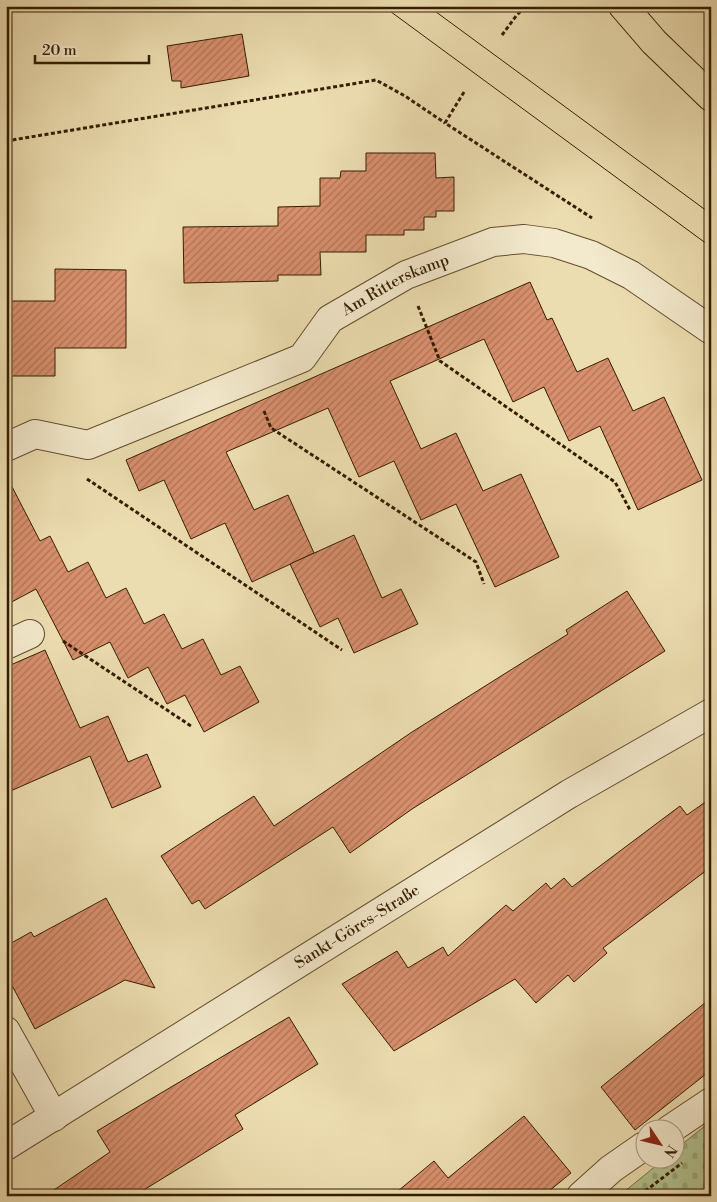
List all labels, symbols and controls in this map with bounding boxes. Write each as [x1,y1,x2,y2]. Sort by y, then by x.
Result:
scale bar [35,32,149,64]
text: 20 m [42,41,77,60]
street label: Am Ritterskamp [337,250,452,321]
street label: Sankt-Göres-Straße [291,880,423,973]
north arrow [634,1120,684,1170]
text: N [659,1141,680,1161]

